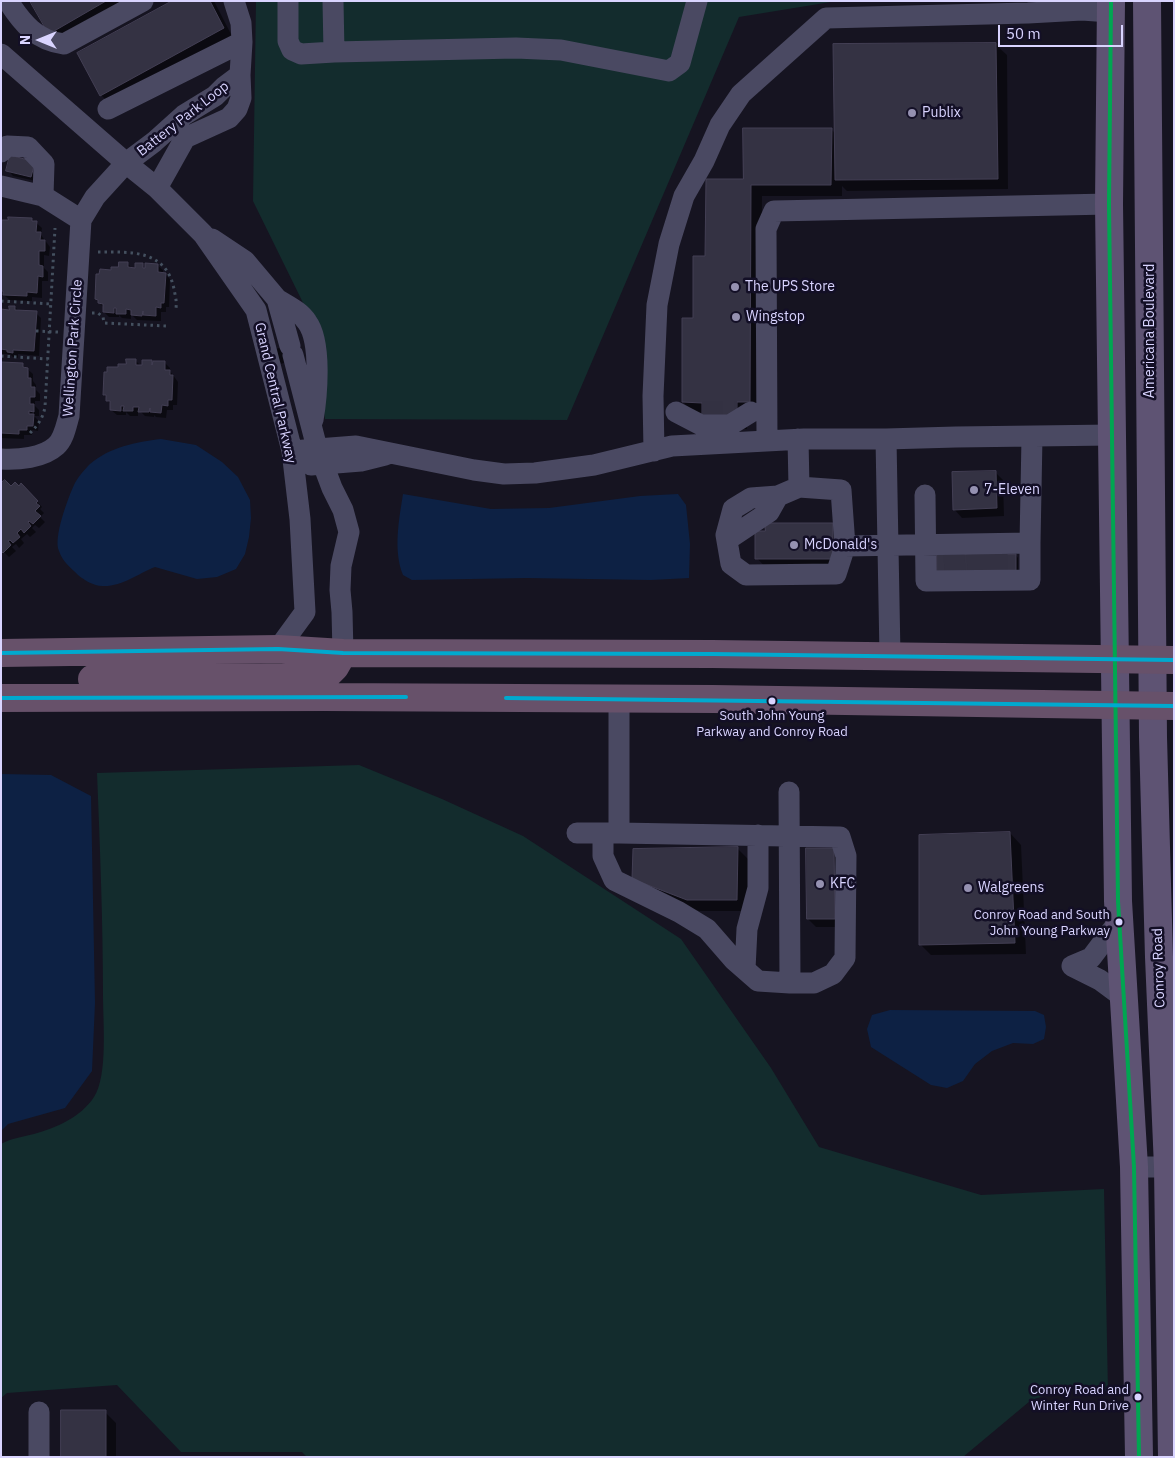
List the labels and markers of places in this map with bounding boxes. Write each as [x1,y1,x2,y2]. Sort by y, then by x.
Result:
place label: Publix [922,105,961,121]
marker: Publix [906,107,918,119]
place label: The UPS Store [745,279,835,295]
marker: The UPS Store [729,281,741,293]
place label: Wingstop [746,309,805,325]
marker: Wingstop [730,311,742,323]
place label: 7-Eleven [984,482,1040,498]
marker: 7-Eleven [968,484,980,496]
place label: McDonald's [804,537,877,553]
marker: McDonald's [788,539,800,551]
marker: South John Young Parkway and Conroy Road [767,696,777,706]
place label: South John Young Parkway and Conroy Road [696,708,848,739]
place label: KFC [830,876,855,892]
marker: KFC [814,878,826,890]
place label: Walgreens [978,880,1044,896]
marker: Walgreens [962,882,974,894]
place label: Conroy Road and South John Young Parkway [974,907,1110,938]
marker: Conroy Road and South John Young Parkway [1114,917,1124,927]
place label: Conroy Road and Winter Run Drive [1030,1382,1129,1413]
marker: Conroy Road and Winter Run Drive [1133,1392,1143,1402]

